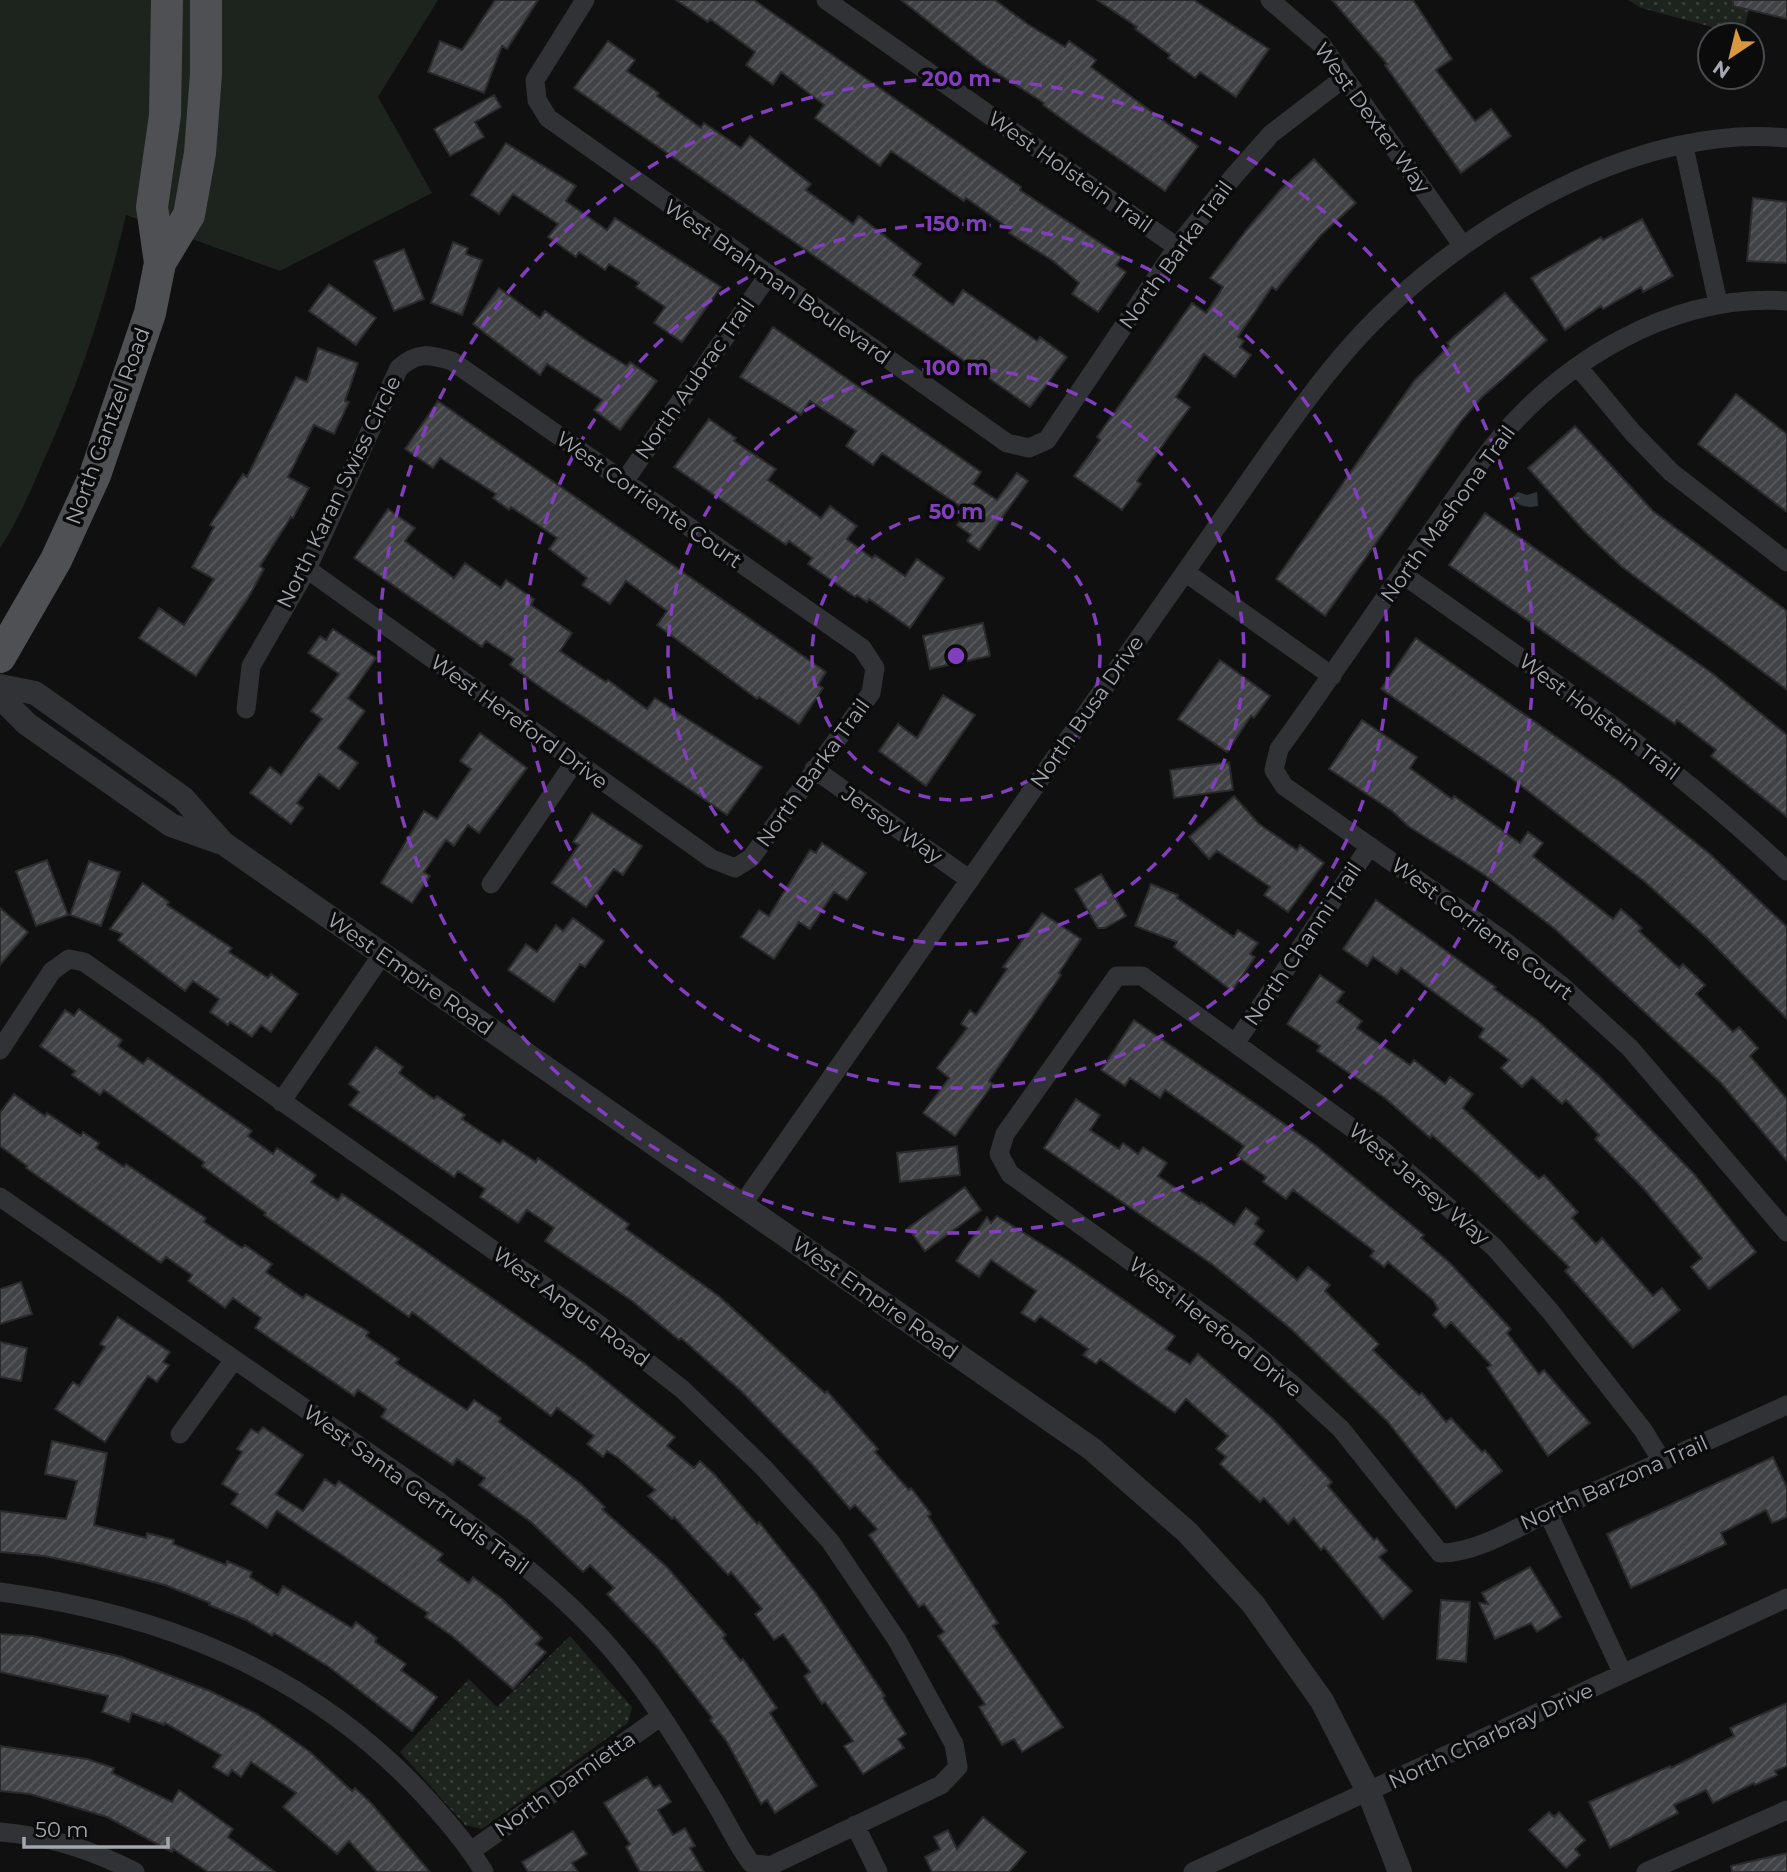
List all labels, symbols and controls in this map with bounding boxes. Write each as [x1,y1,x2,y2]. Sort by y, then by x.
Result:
north arrow [1696,21,1766,91]
street label: West Dexter Way [1309,37,1436,199]
text: N [1709,56,1734,83]
text: 200 m [922,66,990,91]
street label: West Holstein Trail [983,106,1157,238]
street label: North Barka Trail [1113,176,1238,334]
street label: West Brahman Boulevard [659,194,895,369]
text: 150 m [925,211,987,236]
street label: North Aubrac Trail [630,293,760,464]
street label: North Gantzel Road [60,324,155,528]
text: 100 m [924,355,988,380]
street label: North Karan Swiss Circle [271,372,406,612]
street label: North Mashona Trail [1375,420,1520,607]
street label: West Corriente Court [552,426,747,573]
text: 50 m [929,499,983,524]
street label: North Busa Drive [1025,631,1149,793]
centre of rings [944,644,968,668]
street label: West Holstein Trail [1514,648,1684,785]
street label: West Hereford Drive [426,649,613,794]
street label: North Barka Trail [750,694,875,852]
street label: Jersey Way [836,780,948,869]
street label: West Corriente Court [1387,852,1578,1005]
street label: North Channi Trail [1239,857,1366,1030]
street label: West Empire Road [323,907,498,1040]
street label: West Jersey Way [1344,1117,1495,1250]
street label: West Empire Road [788,1231,963,1364]
street label: West Angus Road [488,1241,655,1372]
street label: West Hereford Drive [1124,1251,1307,1402]
street label: West Santa Gertrudis Trail [299,1400,534,1580]
street label: North Barzona Trail [1516,1430,1711,1535]
street label: North Charbray Drive [1385,1677,1597,1794]
street label: North Damietta [489,1726,640,1842]
scale bar [24,1806,168,1850]
text: 50 m [35,1817,89,1842]

